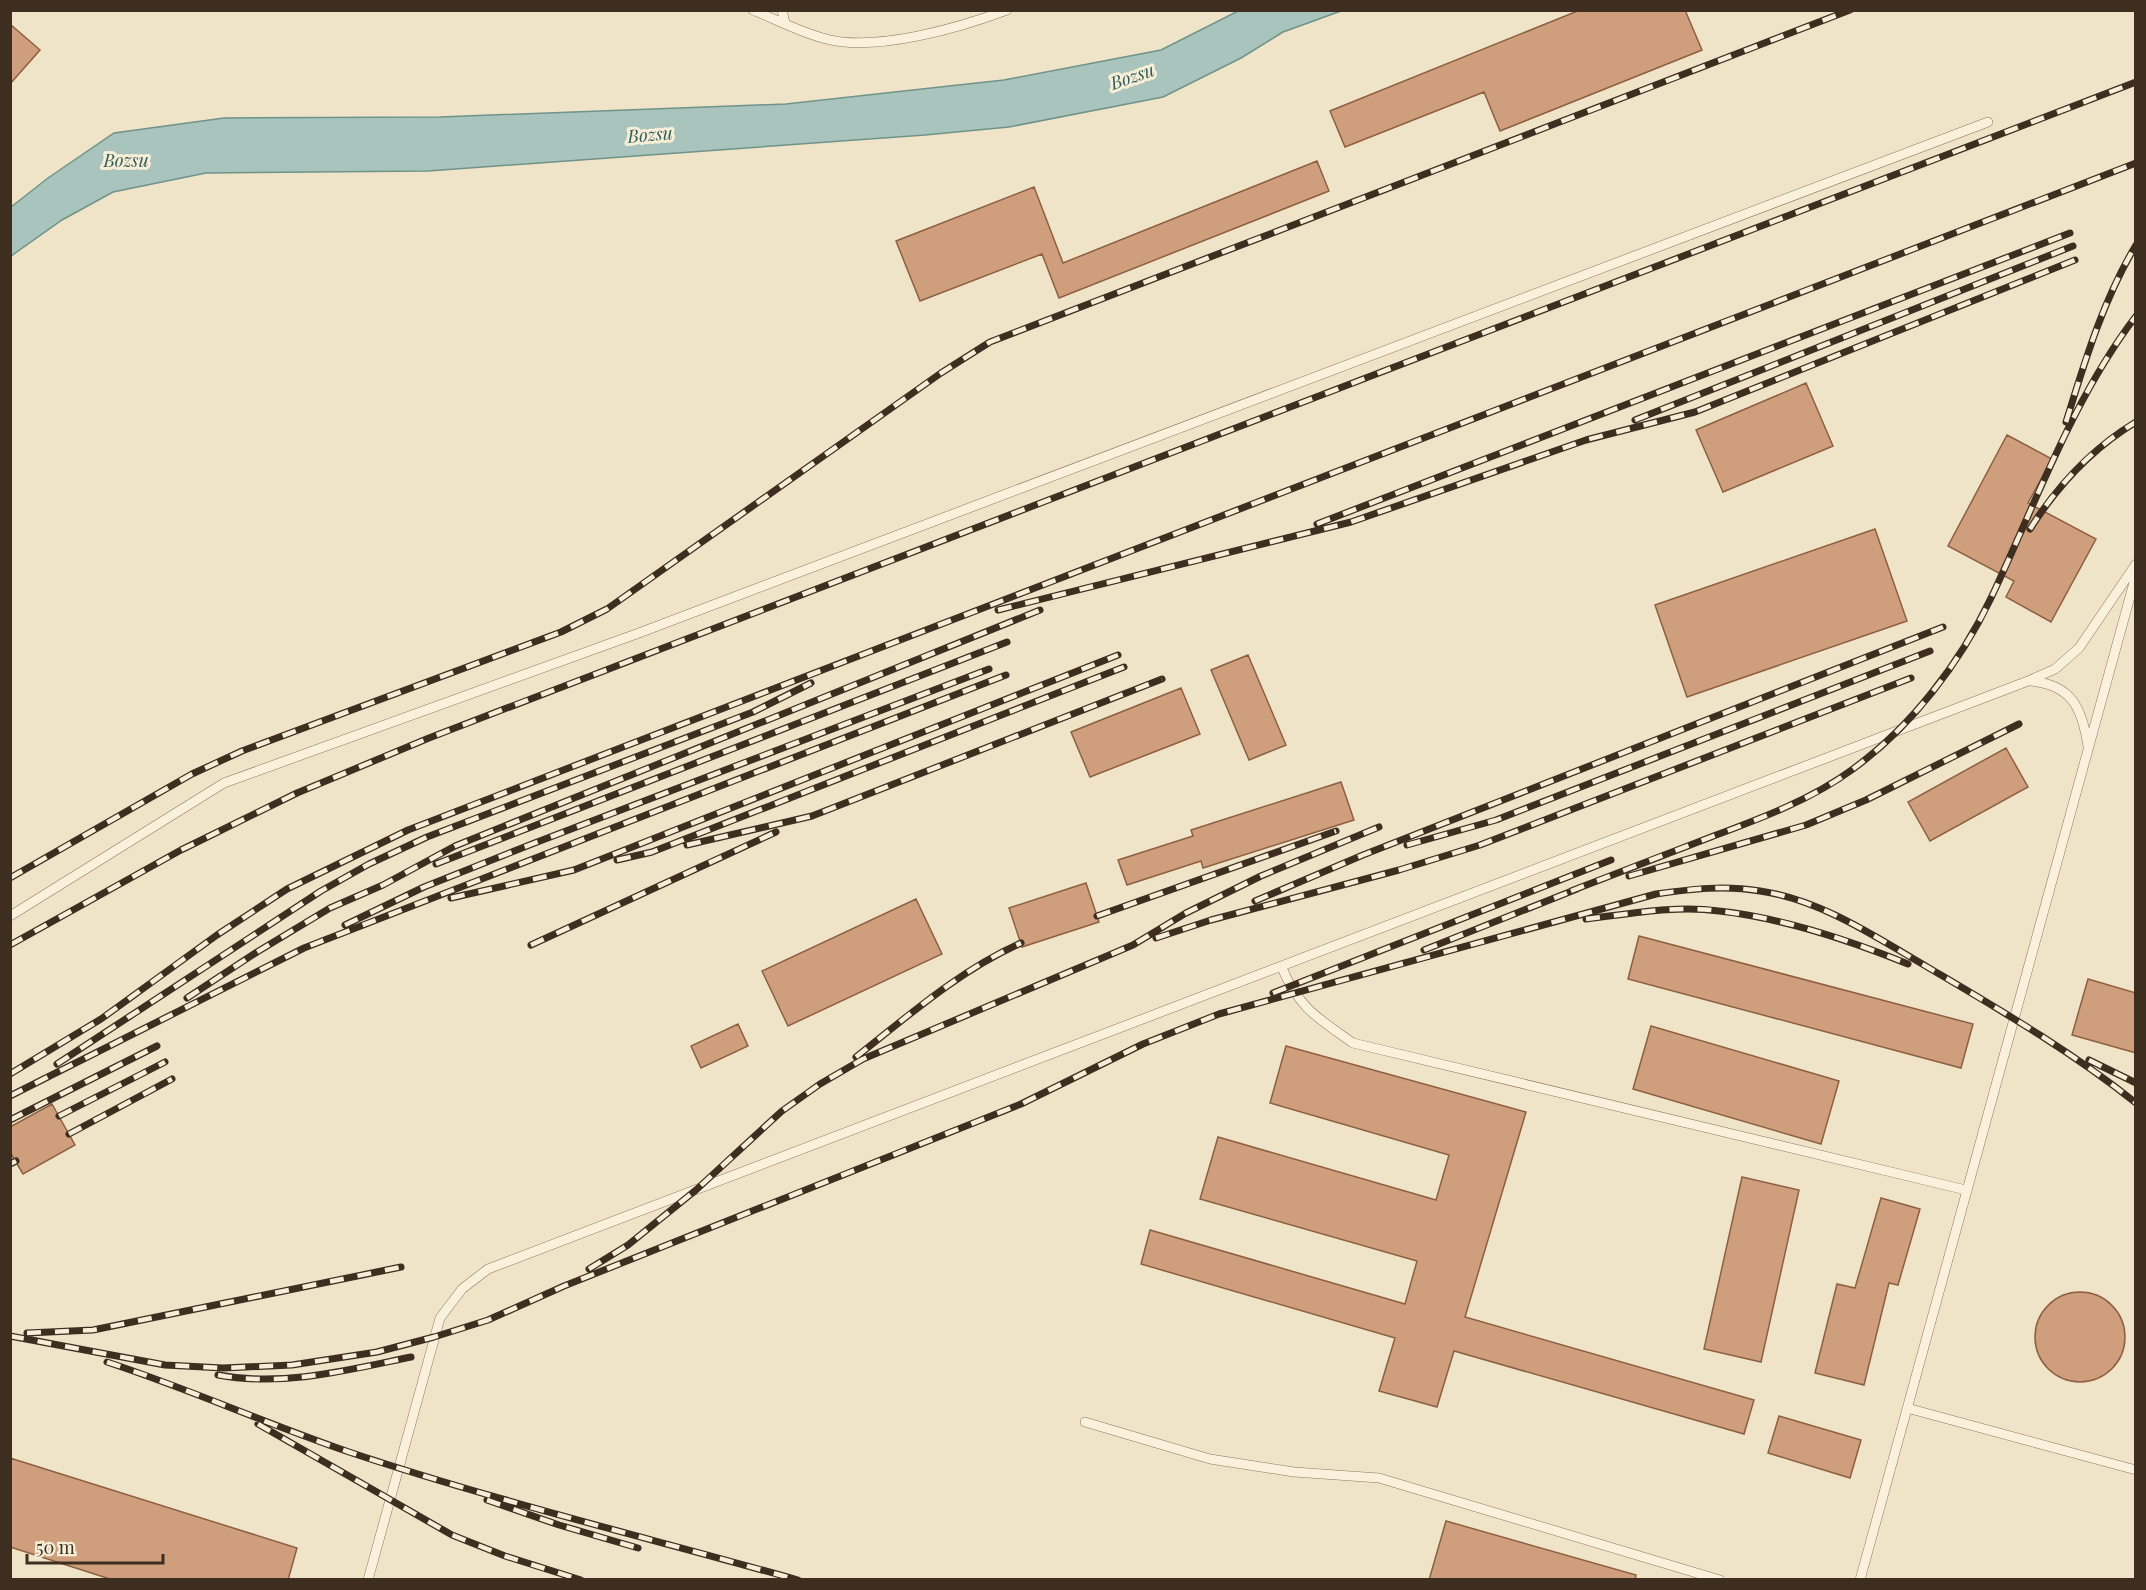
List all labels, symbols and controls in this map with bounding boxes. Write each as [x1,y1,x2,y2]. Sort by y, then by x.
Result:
water label: Bozsu [1106,57,1157,95]
water label: Bozsu [625,120,674,148]
water label: Bozsu [102,148,149,172]
scale bar [27,1527,164,1565]
text: 50 m [36,1535,75,1559]

